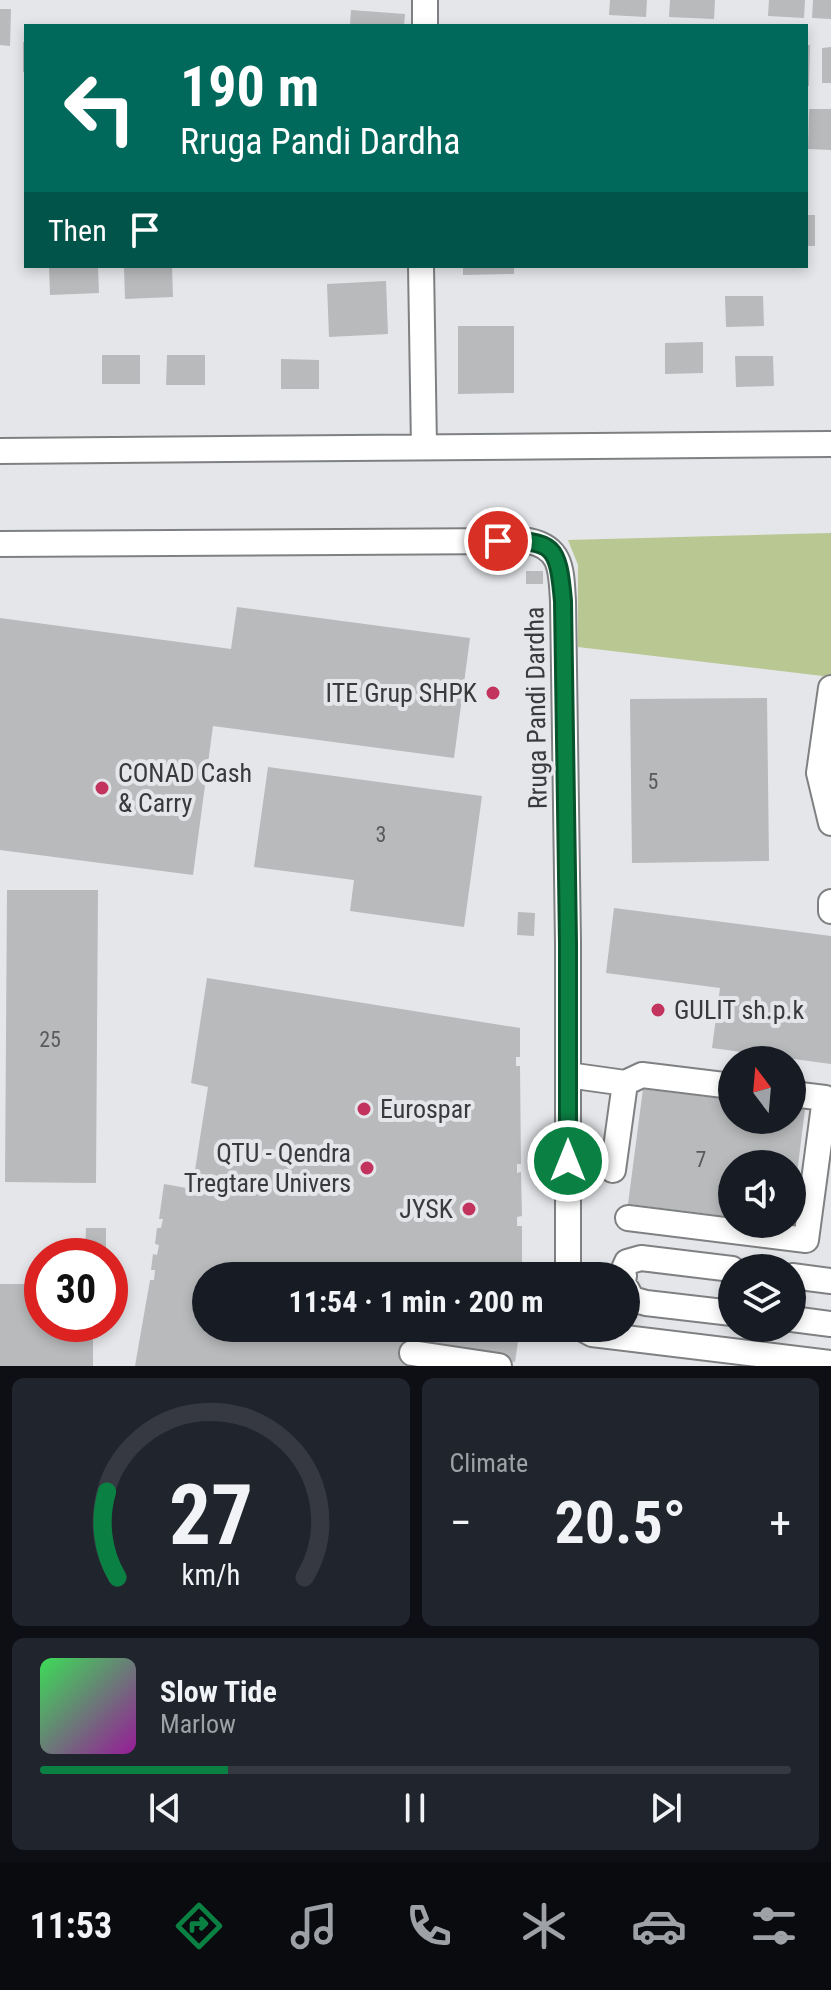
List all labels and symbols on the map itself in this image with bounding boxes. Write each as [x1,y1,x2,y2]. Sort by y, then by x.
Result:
pin [464,507,532,575]
street label: Rruga Pandi Dardha [519,606,553,810]
place label: ITE Grup SHPK [326,678,478,708]
marker: ITE Grup SHPK [484,684,502,702]
place label: CONAD Cash & Carry [118,758,252,818]
house number: 5 [648,769,658,794]
marker: CONAD Cash & Carry [93,779,111,797]
house number: 3 [376,822,386,847]
place label: GULIT sh.p.k [674,995,804,1025]
marker: GULIT sh.p.k [649,1001,667,1019]
house number: 25 [39,1027,61,1052]
north arrow [718,1046,806,1134]
place label: Eurospar [380,1094,471,1124]
marker: Eurospar [355,1100,373,1118]
position arrow [526,1119,610,1203]
place label: QTU - Qendra Tregtare Univers [184,1138,351,1198]
house number: 7 [696,1147,706,1172]
marker: QTU - Qendra Tregtare Univers [358,1159,376,1177]
place label: JYSK [399,1194,454,1224]
marker: JYSK [460,1200,478,1218]
speed limit sign: 30 [24,1238,128,1342]

